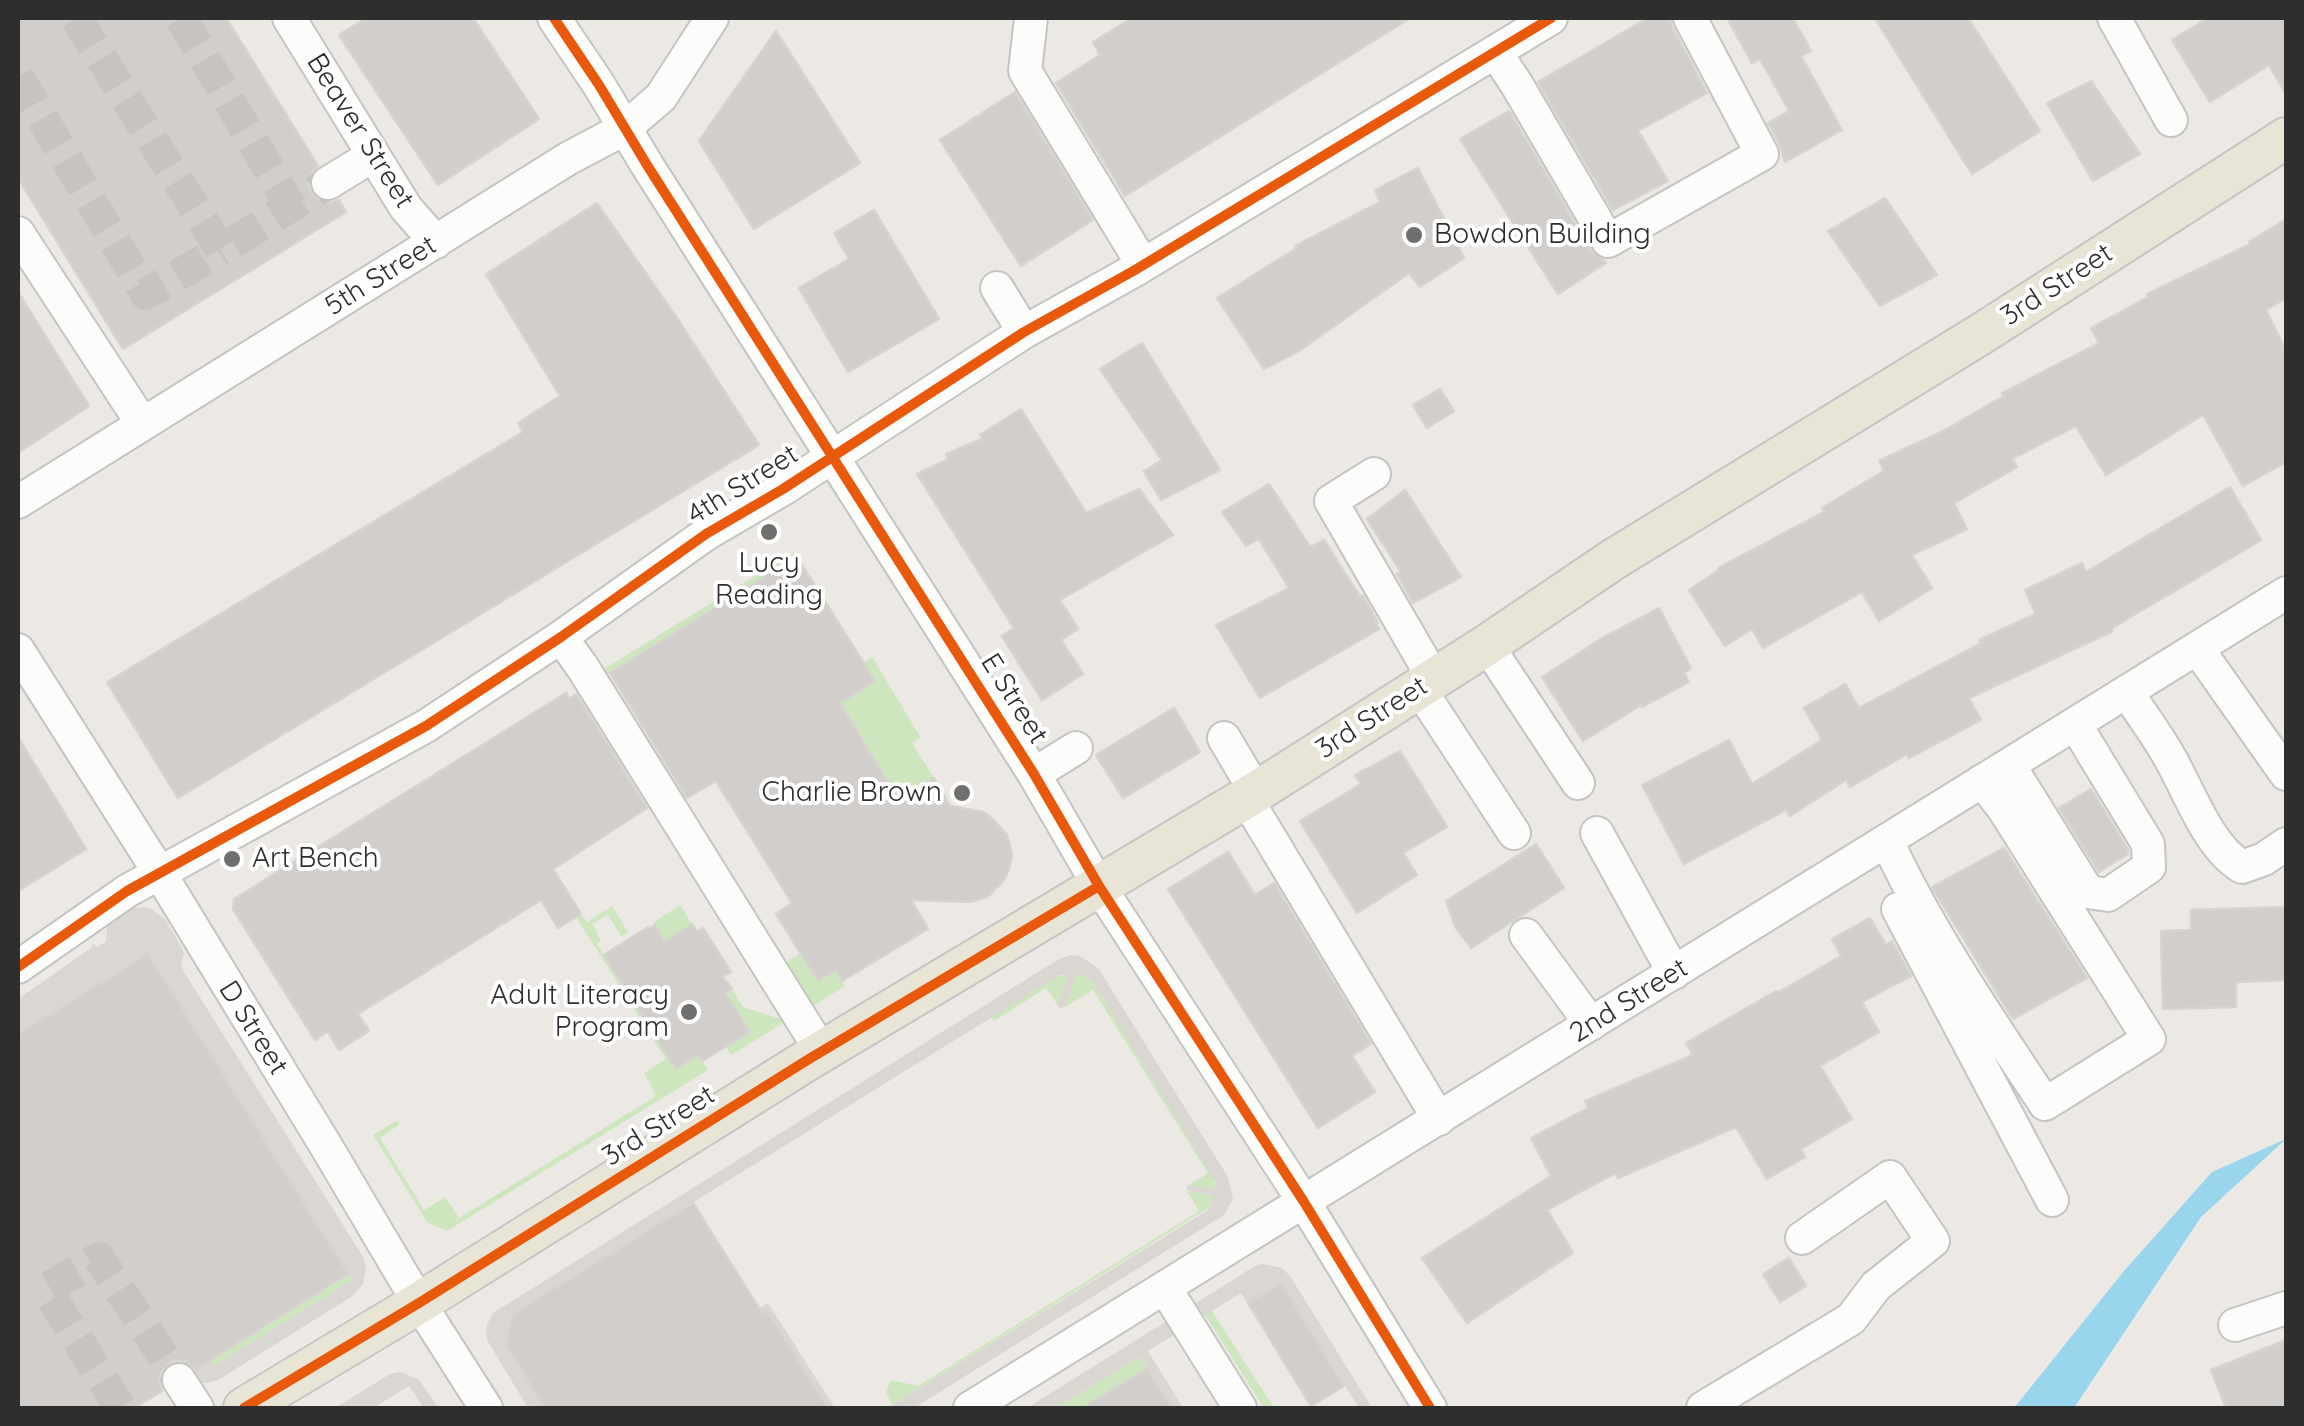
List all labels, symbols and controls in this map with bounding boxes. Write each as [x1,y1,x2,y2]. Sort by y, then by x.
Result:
street label: Beaver Street [299,47,421,215]
place label: Bowdon Building [1434,218,1651,252]
marker: Bowdon Building [1403,224,1425,246]
street label: 5th Street [319,229,443,323]
street label: 3rd Street [1995,237,2119,333]
street label: 4th Street [681,438,805,532]
marker: Lucy Reading [758,521,780,543]
place label: Lucy Reading [715,547,823,613]
street label: E Street [973,648,1055,750]
street label: 3rd Street [1310,670,1434,766]
place label: Charlie Brown [762,776,942,810]
marker: Charlie Brown [951,782,973,804]
place label: Art Bench [252,842,379,876]
marker: Art Bench [221,848,243,870]
street label: 2nd Street [1564,952,1694,1050]
street label: D Street [211,975,295,1081]
place label: Adult Literacy Program [490,979,669,1045]
marker: Adult Literacy Program [678,1001,700,1023]
street label: 3rd Street [597,1078,721,1174]

